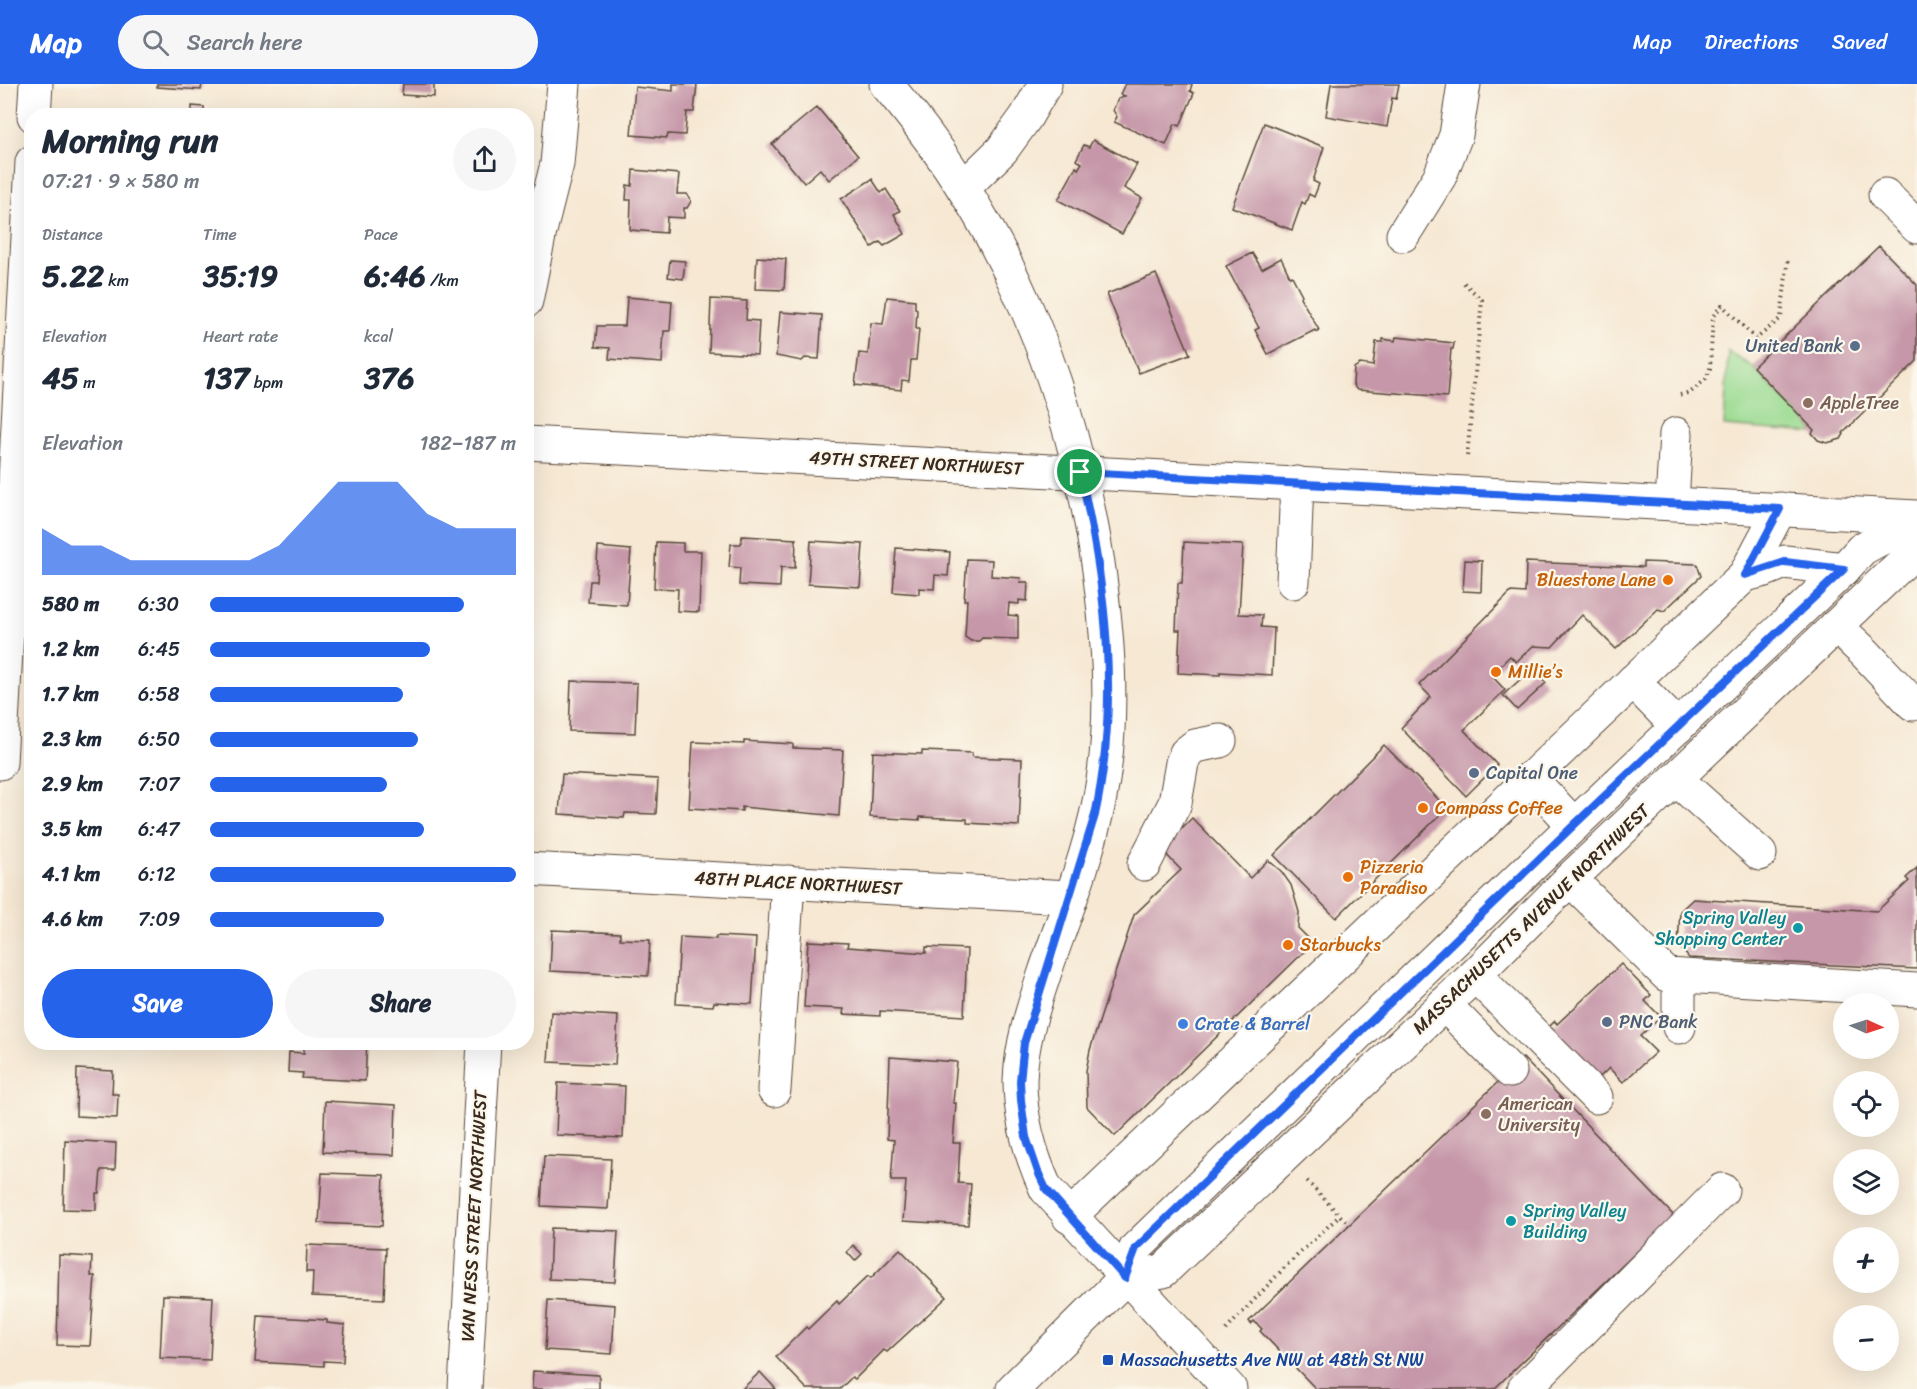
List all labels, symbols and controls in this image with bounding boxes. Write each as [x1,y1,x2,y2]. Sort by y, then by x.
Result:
search box [118,15,538,69]
text: Map [30,18,82,67]
text: Search here [187,23,303,62]
text: Map [1633,23,1671,61]
text: Directions [1704,23,1799,61]
text: Saved [1832,23,1887,61]
icon: search [139,26,172,59]
text: Morning run [42,112,218,170]
button: share [453,128,516,191]
text: 07:21 · 9 × 580 m [42,164,199,199]
text: Distance [42,220,103,249]
text: Time [203,220,237,249]
text: Pace [364,220,398,249]
text: 5.22 [42,249,104,303]
text: 35:19 [203,249,278,303]
text: 6:46 [364,249,426,303]
text: km [104,266,129,295]
text: /km [426,266,459,295]
text: Elevation [42,322,107,351]
text: Heart rate [203,322,278,351]
text: kcal [364,322,393,351]
place label: United Bank [1745,330,1843,362]
marker: United Bank [1848,339,1862,353]
text: 45 [42,351,79,405]
text: 137 [203,351,249,405]
text: 376 [364,351,415,405]
text: m [79,368,96,397]
text: bpm [249,368,283,397]
place label: AppleTree [1819,387,1899,419]
marker: AppleTree [1801,396,1815,410]
text: Elevation [42,426,123,461]
text: 182–187 m [420,426,516,461]
street label: 49TH STREET NORTHWEST [808,441,1025,485]
pin [1054,446,1105,497]
icon: arrive [1063,455,1096,488]
place label: Bluestone Lane [1537,564,1656,596]
marker: Bluestone Lane [1661,573,1675,587]
text: 580 m [42,587,99,622]
text: 6:30 [138,587,179,622]
text: 1.2 km [42,632,99,667]
text: 6:45 [138,632,180,667]
place label: Millie’s [1508,656,1563,688]
marker: Millie’s [1489,665,1503,679]
text: 1.7 km [42,677,99,712]
text: 6:58 [138,677,180,712]
text: 2.3 km [42,722,102,757]
text: 6:50 [138,722,180,757]
place label: Capital One [1486,757,1578,789]
marker: Capital One [1467,766,1481,780]
text: 2.9 km [42,767,103,802]
text: 7:07 [138,767,180,802]
place label: Compass Coffee [1435,792,1563,824]
street label: MASSACHUSETTS AVENUE NORTHWEST [1404,795,1658,1042]
marker: Compass Coffee [1416,801,1430,815]
text: 3.5 km [42,812,102,847]
text: 6:47 [138,812,179,847]
place label: Pizzeria Paradiso [1360,851,1427,904]
text: 4.1 km [42,857,100,892]
text: 6:12 [138,857,176,892]
street label: 48TH PLACE NORTHWEST [694,862,904,904]
marker: Pizzeria Paradiso [1341,870,1355,884]
text: 4.6 km [42,902,103,937]
text: 7:09 [138,902,180,937]
place label: Spring Valley Shopping Center [1654,902,1788,955]
marker: Spring Valley Shopping Center [1791,921,1805,935]
place label: Starbucks [1300,929,1381,961]
marker: Starbucks [1281,938,1295,952]
button: Save [42,969,273,1038]
button: Share [285,969,516,1038]
north arrow [1833,993,1899,1059]
map controls [1833,993,1899,1371]
place label: PNC Bank [1619,1006,1698,1038]
place label: Crate & Barrel [1195,1008,1311,1040]
marker: PNC Bank [1600,1015,1614,1029]
marker: Crate & Barrel [1176,1017,1190,1031]
button: locate [1833,1071,1899,1137]
place label: American University [1497,1088,1581,1141]
street label: VAN NESS STREET NORTHWEST [451,1089,497,1343]
marker: American University [1479,1107,1493,1121]
button: layers [1833,1149,1899,1215]
place label: Spring Valley Building [1523,1195,1627,1248]
marker: Spring Valley Building [1504,1214,1518,1228]
button: + [1833,1227,1899,1293]
button: − [1833,1305,1899,1371]
place label: Massachusetts Ave NW at 48th St NW [1120,1344,1424,1376]
marker: Massachusetts Ave NW at 48th St NW [1101,1353,1115,1367]

